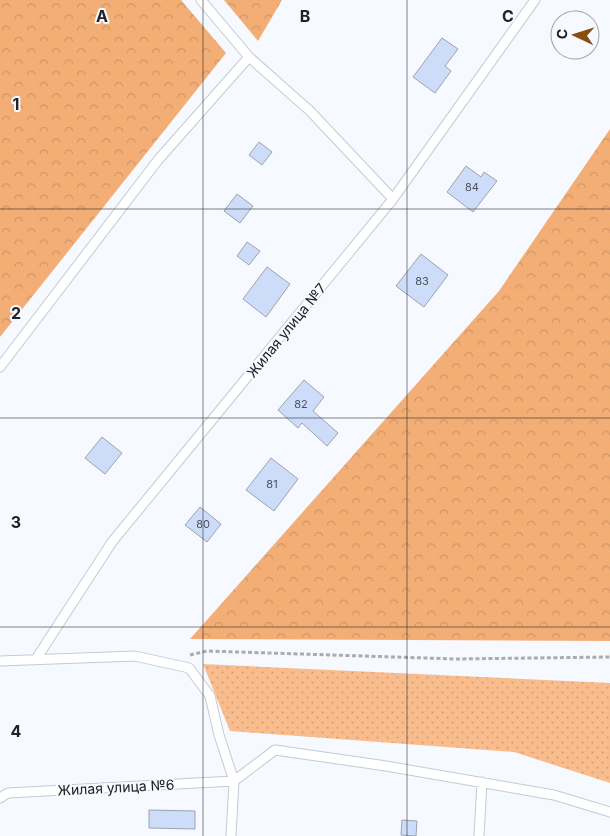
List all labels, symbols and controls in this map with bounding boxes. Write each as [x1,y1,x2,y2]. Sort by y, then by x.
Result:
text: A [96,6,108,26]
text: B [300,6,310,26]
text: C [502,6,514,26]
north arrow [550,10,600,60]
text: С [553,28,570,40]
text: 1 [13,94,19,114]
house number: 84 [465,180,479,194]
house number: 83 [415,274,429,288]
street label: Жилая улица №7 [243,279,329,381]
text: 2 [11,303,21,323]
house number: 82 [294,397,308,411]
house number: 81 [266,477,278,491]
text: 3 [11,512,21,532]
house number: 80 [196,517,210,531]
text: 4 [11,721,22,741]
street label: Жилая улица №6 [57,775,175,799]

